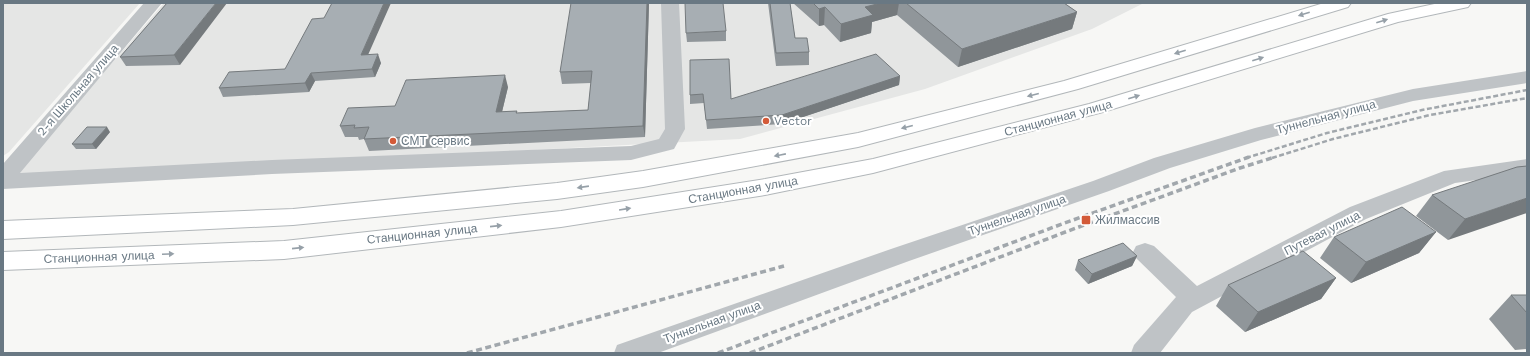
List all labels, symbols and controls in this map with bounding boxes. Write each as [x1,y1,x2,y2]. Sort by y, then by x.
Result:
one-way arrow [1298,11,1310,17]
one-way arrow [1377,18,1389,24]
street label: 2-я Школьная улица [35,41,122,139]
one-way arrow [1174,49,1186,55]
one-way arrow [1252,56,1264,62]
one-way arrow [1027,92,1039,98]
one-way arrow [1128,94,1140,100]
street label: Станционная улица [1003,97,1114,139]
street label: Туннельная улица [1275,97,1378,137]
place label: Vector [774,114,812,128]
marker: Vector [761,116,771,126]
one-way arrow [901,125,913,131]
place label: СМТ сервис [401,134,469,148]
marker: СМТ сервис [388,136,398,146]
one-way arrow [774,152,786,158]
street label: Станционная улица [687,173,799,207]
one-way arrow [577,184,589,191]
street label: Туннельная улица [966,192,1068,238]
one-way arrow [619,206,631,212]
street label: Путевая улица [1282,208,1363,258]
place label: Жилмассив [1095,213,1160,227]
marker: Жилмассив [1080,214,1092,226]
street label: Станционная улица [366,221,478,247]
one-way arrow [490,223,503,229]
one-way arrow [292,245,304,251]
street label: Станционная улица [43,248,155,266]
one-way arrow [162,251,174,258]
street label: Туннельная улица [662,298,763,346]

